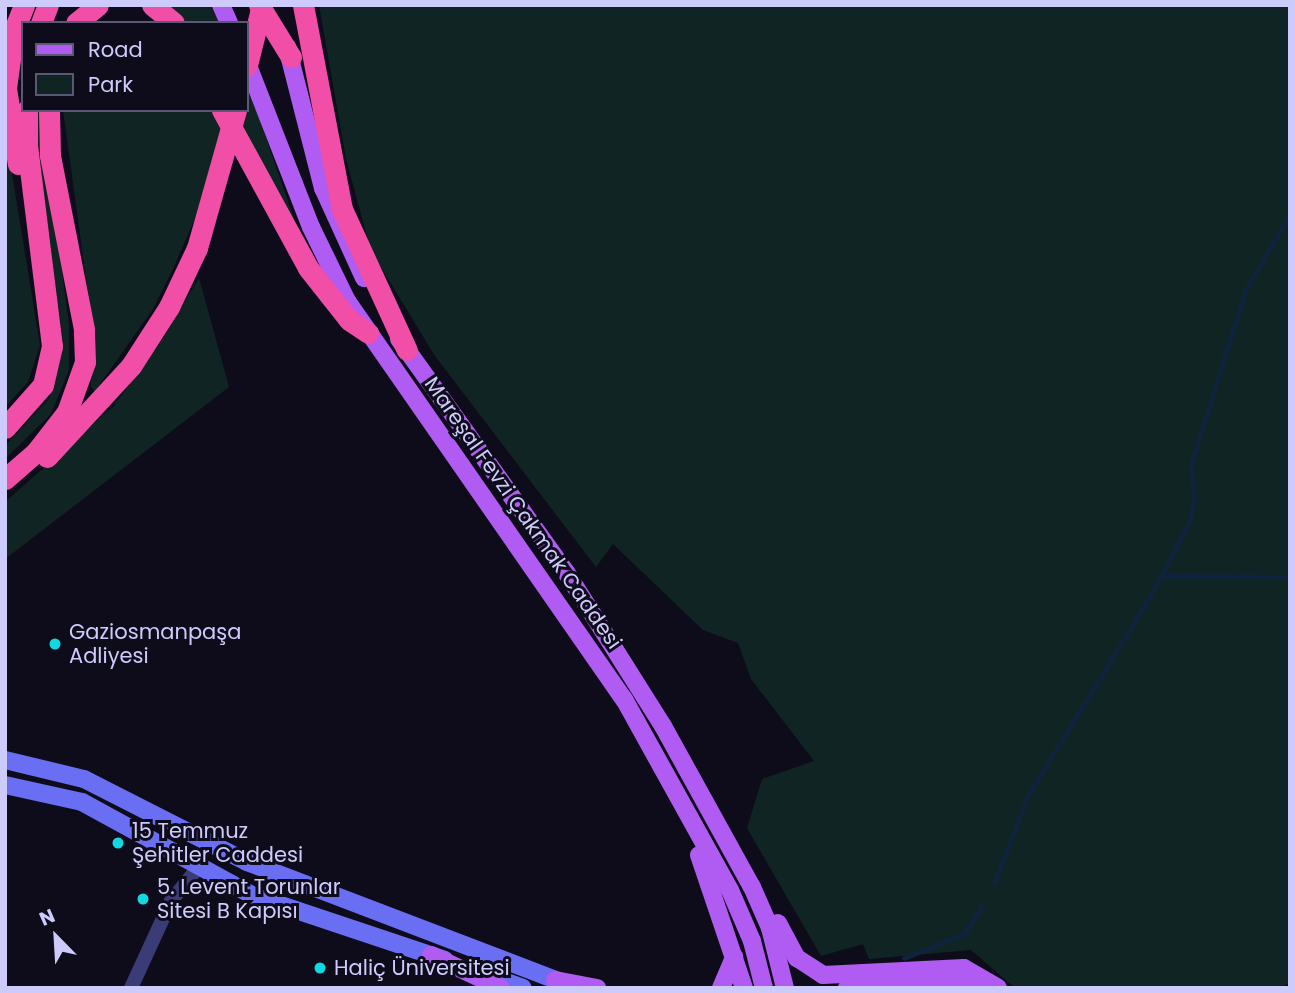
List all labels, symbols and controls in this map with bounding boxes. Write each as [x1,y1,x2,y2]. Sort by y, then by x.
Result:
legend [21,21,248,112]
text: Road [88,35,143,64]
text: Park [88,70,133,99]
street label: Mareşal Fevzi Çakmak Caddesi [419,372,627,654]
place label: Gaziosmanpaşa Adliyesi [69,619,241,669]
marker: Gaziosmanpaşa Adliyesi [47,636,63,652]
place label: 15 Temmuz Şehitler Caddesi [132,818,303,868]
marker: 15 Temmuz Şehitler Caddesi [110,835,126,851]
place label: 5. Levent Torunlar Sitesi B Kapısı [157,874,340,924]
marker: 5. Levent Torunlar Sitesi B Kapısı [135,891,151,907]
north arrow [21,902,91,972]
text: N [35,902,59,933]
place label: Haliç Üniversitesi [334,955,510,981]
marker: Haliç Üniversitesi [312,960,328,976]

